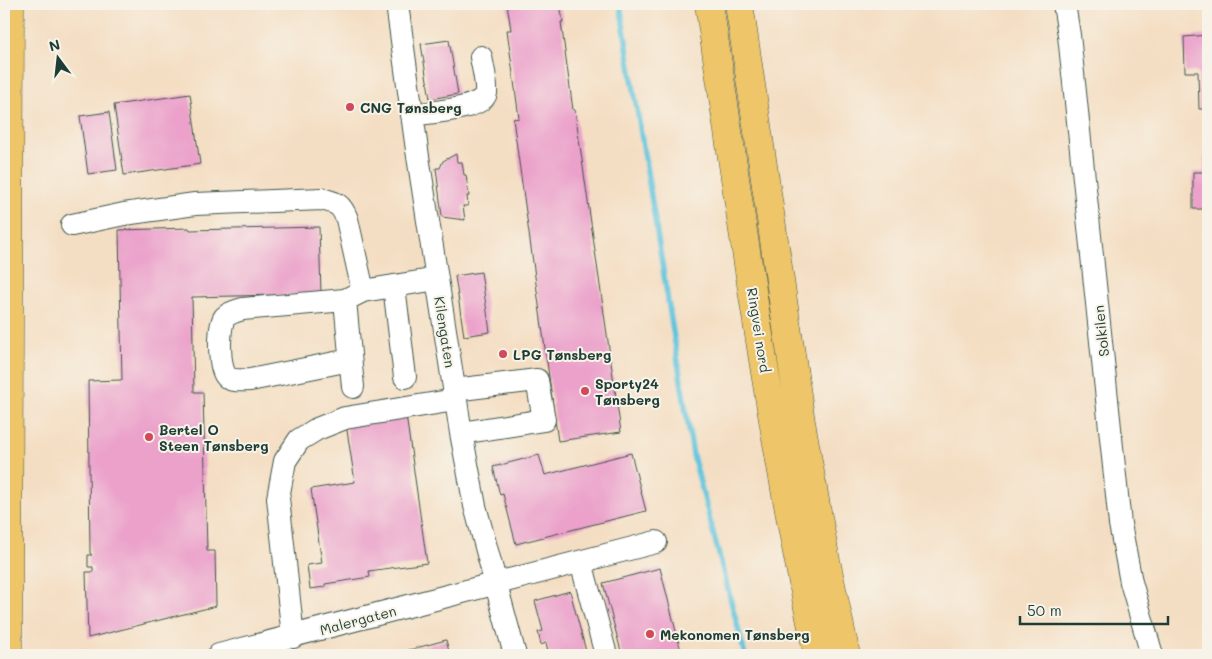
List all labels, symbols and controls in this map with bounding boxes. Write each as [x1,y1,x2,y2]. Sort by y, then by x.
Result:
north arrow [32,32,82,82]
text: N [47,34,62,56]
place label: CNG Tønsberg [360,98,462,117]
marker: CNG Tønsberg [344,101,356,113]
street label: Ringvei nord [743,286,775,374]
street label: Kilengaten [430,295,460,369]
street label: Solkilen [1089,304,1113,358]
place label: LPG Tønsberg [513,345,611,364]
marker: LPG Tønsberg [497,348,509,360]
place label: Sporty24 Tønsberg [595,374,660,409]
marker: Sporty24 Tønsberg [579,385,591,397]
place label: Bertel O Steen Tønsberg [159,420,269,455]
marker: Bertel O Steen Tønsberg [143,431,155,443]
scale bar [1020,594,1167,626]
text: 50 m [1027,600,1062,620]
street label: Malergaten [318,601,398,639]
place label: Mekonomen Tønsberg [660,625,810,644]
marker: Mekonomen Tønsberg [644,628,656,640]

